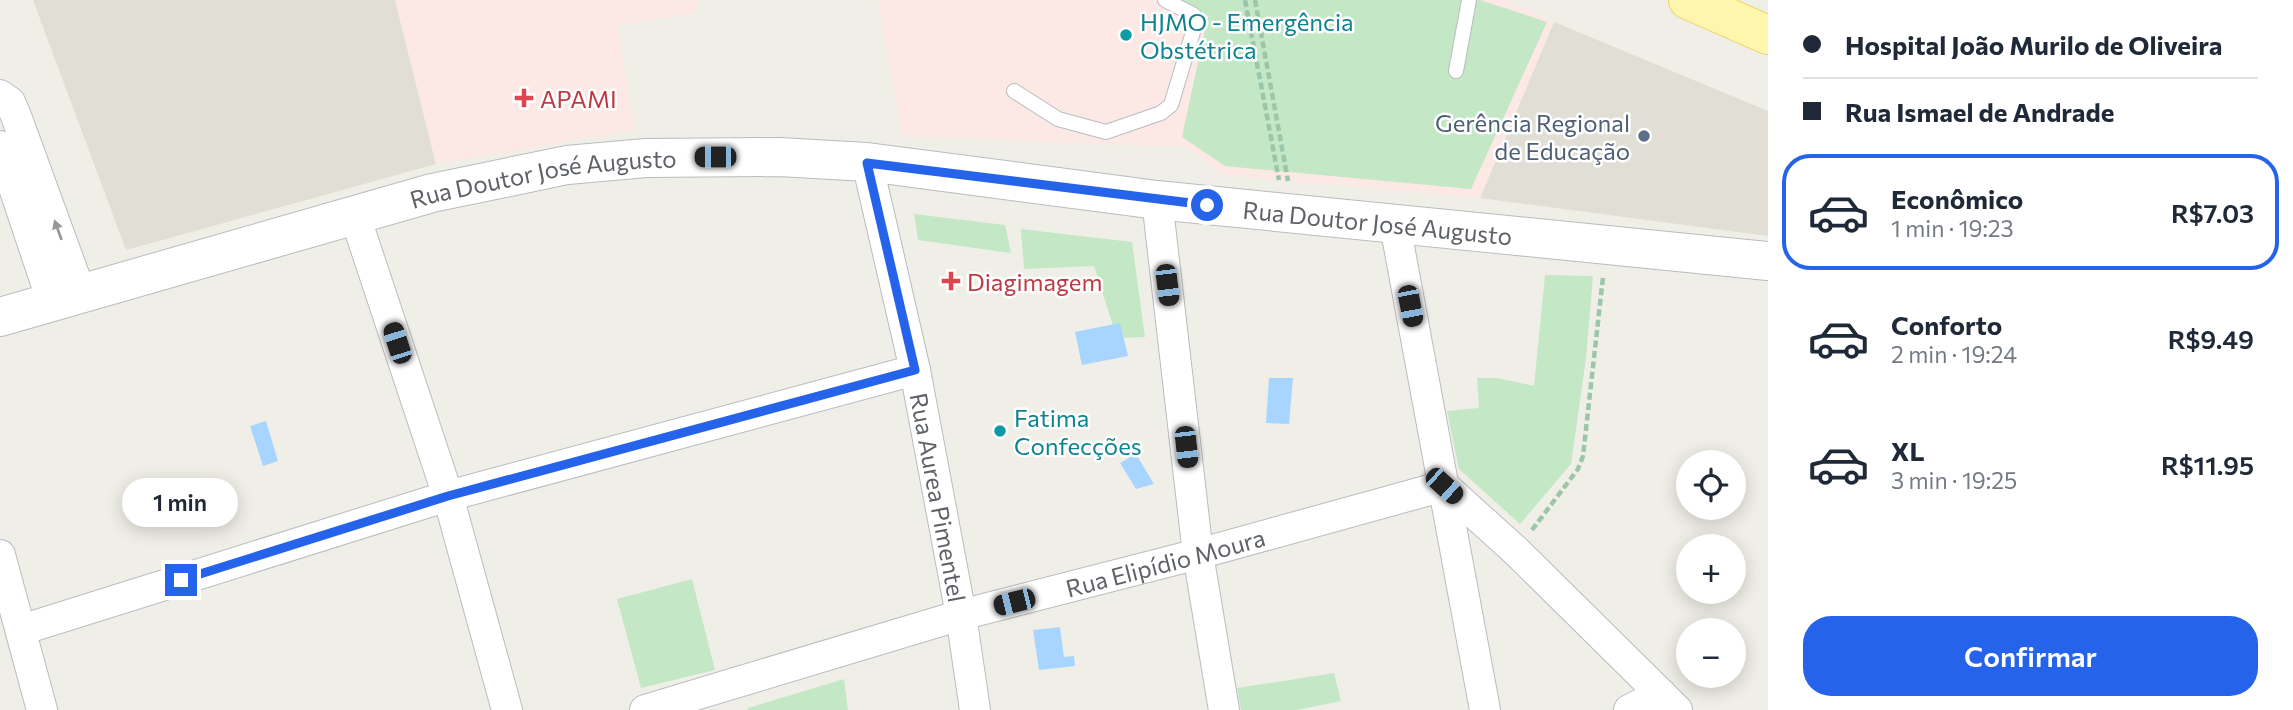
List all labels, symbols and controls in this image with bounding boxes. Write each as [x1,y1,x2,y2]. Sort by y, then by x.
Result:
place label: HJMO - Emergência Obstétrica [1140,7,1354,64]
marker: HJMO - Emergência Obstétrica [1118,27,1134,43]
text: Hospital João Murilo de Oliveira [1845,29,2222,60]
place label: APAMI [540,84,617,113]
marker: APAMI [514,88,534,108]
text: Rua Ismael de Andrade [1845,96,2114,127]
place label: Gerência Regional de Educação [1435,108,1630,165]
marker: Gerência Regional de Educação [1636,128,1652,144]
street label: Rua Doutor José Augusto [406,143,677,213]
car [695,147,737,168]
icon: car [1807,181,1870,244]
text: Econômico [1891,183,2023,214]
route start [1191,189,1223,221]
street label: Rua Doutor José Augusto [1242,194,1514,250]
text: R$7.03 [2171,197,2254,228]
text: 1 min · 19:23 [1891,214,2014,242]
one-way arrow [52,219,63,240]
car [1155,263,1180,307]
place label: Diagimagem [967,267,1102,296]
marker: Diagimagem [941,271,961,291]
car [1396,283,1425,329]
icon: car [1807,307,1870,370]
text: Conforto [1891,309,2002,340]
car [381,320,414,366]
text: R$9.49 [2168,323,2254,354]
text: 2 min · 19:24 [1891,340,2017,368]
street label: Rua Aurea Pimentel [905,390,973,604]
place label: Fatima Confecções [1014,403,1142,460]
marker: Fatima Confecções [992,423,1008,439]
car [1174,425,1199,469]
icon: car [1807,433,1870,496]
text: XL [1891,435,1925,466]
text: R$11.95 [2161,449,2254,480]
map controls [1676,450,1746,688]
button: locate [1676,450,1746,520]
car [1422,464,1467,508]
text: 3 min · 19:25 [1891,466,2017,494]
callout: 1 min [123,478,239,528]
text: 1 min [153,488,207,516]
street label: Rua Elipídio Moura [1062,522,1268,602]
button: + [1676,534,1746,604]
route end [165,564,197,596]
car [992,587,1037,617]
button: Confirmar [1803,616,2258,696]
button: − [1676,618,1746,688]

